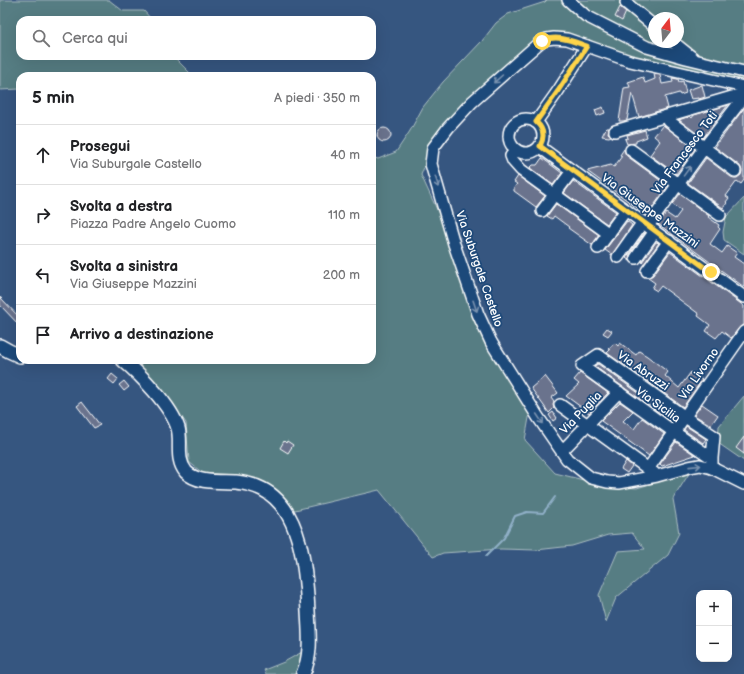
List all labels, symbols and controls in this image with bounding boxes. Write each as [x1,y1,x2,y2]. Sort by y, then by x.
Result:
north arrow [648,12,684,48]
search box [16,16,376,60]
icon: search [30,27,52,49]
text: Cerca qui [62,29,128,48]
route start [533,32,551,50]
one-way arrow [493,74,503,84]
text: 5 min [32,88,75,108]
text: A piedi · 350 m [274,90,360,106]
street label: Via Francesco Toti [649,109,721,197]
text: Prosegui [70,137,130,156]
icon: ahead [32,144,54,166]
text: 40 m [330,147,360,163]
text: Via Suburgale Castello [70,156,202,172]
one-way arrow [683,166,691,177]
street label: Via Giuseppe Mazzini [598,171,702,252]
one-way arrow [433,176,441,188]
text: Svolta a destra [70,197,172,216]
icon: right [32,204,54,226]
text: 110 m [328,207,360,223]
street label: Via Suburgale Castello [452,209,506,329]
text: Piazza Padre Angelo Cuomo [70,216,236,232]
text: Svolta a sinistra [70,257,178,276]
route end [702,263,720,281]
icon: left [32,264,54,286]
text: 200 m [323,267,360,283]
text: Via Giuseppe Mazzini [70,276,197,292]
one-way arrow [472,300,480,312]
icon: arrive [32,324,54,346]
text: Arrivo a destinazione [70,325,214,344]
street label: Via Livorno [676,345,722,403]
street label: Via Abruzzi [614,348,672,394]
street label: Via Sicilia [633,384,683,426]
street label: Via Puglia [557,388,605,438]
one-way arrow [536,413,544,424]
one-way arrow [688,462,701,470]
map controls [696,590,732,662]
button: + [696,590,732,626]
button: − [696,626,732,662]

